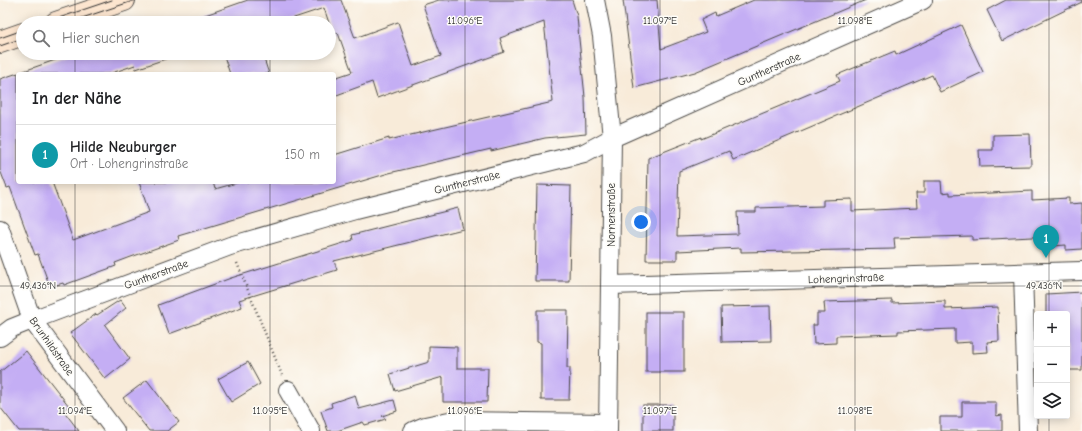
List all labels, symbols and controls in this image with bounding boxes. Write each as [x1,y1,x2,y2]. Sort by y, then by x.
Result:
text: 11.096°E [448,15,482,27]
text: 11.097°E [643,15,677,27]
text: 11.098°E [838,15,872,27]
search box [16,16,336,60]
icon: search [30,27,52,49]
text: Hier suchen [62,29,140,47]
street label: Guntherstraße [736,50,803,89]
text: In der Nähe [32,89,121,108]
text: Hilde Neuburger [70,138,176,156]
text: 1 [42,147,48,162]
text: 150 m [285,147,320,162]
text: Ort · Lohengrinstraße [70,156,188,171]
street label: Guntherstraße [433,168,502,197]
street label: Nornenstraße [605,183,618,247]
your location [631,212,651,232]
pin: 1 [1033,225,1059,258]
street label: Guntherstraße [122,257,190,292]
street label: Lohengrinstraße [808,271,885,286]
text: 49.436°N [20,280,56,292]
text: 49.436°N [1026,280,1062,292]
map controls [1034,311,1070,419]
button: + [1034,311,1070,347]
street label: Brunhildstraße [27,315,77,378]
button: − [1034,347,1070,383]
button: layers [1034,383,1070,419]
text: 11.094°E [58,405,92,417]
text: 11.095°E [253,405,287,417]
text: 11.096°E [448,405,482,417]
text: 11.097°E [643,405,677,417]
text: 11.098°E [838,405,872,417]

